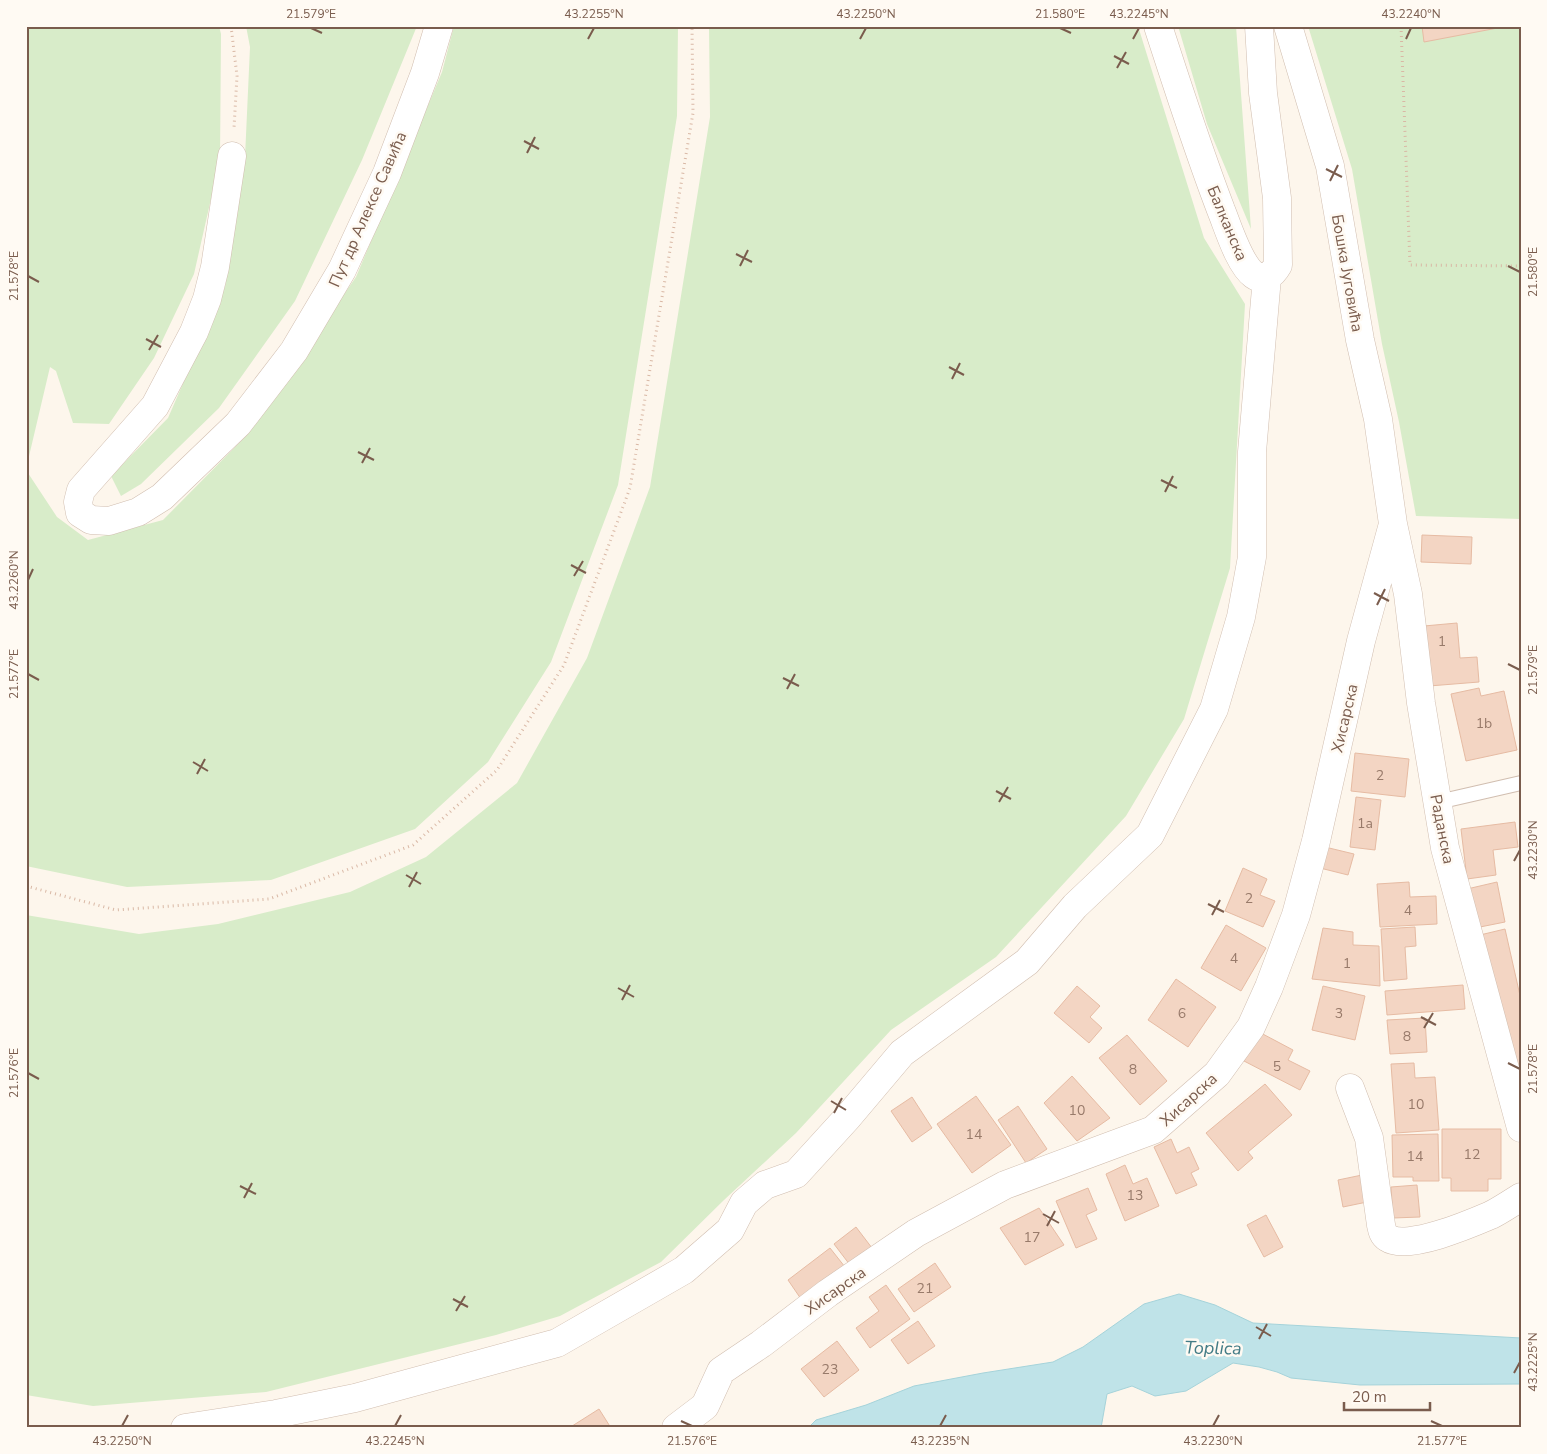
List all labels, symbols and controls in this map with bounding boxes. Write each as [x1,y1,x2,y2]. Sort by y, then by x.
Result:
text: 21.579°E [286,6,336,22]
text: 43.2255°N [564,6,624,22]
text: 43.2250°N [836,6,896,22]
text: 21.580°E [1035,6,1085,22]
text: 43.2245°N [1109,6,1169,22]
text: 43.2240°N [1381,6,1441,22]
street label: Пут др Алексе Савића [324,128,412,291]
street label: Балканска [1201,183,1253,264]
street label: Бошка Југовића [1326,213,1368,334]
text: 21.580°E [1525,247,1541,297]
text: 21.578°E [6,251,22,301]
text: 43.2260°N [6,550,22,610]
house number: 1 [1438,632,1446,651]
text: 21.579°E [1525,645,1541,695]
text: 21.577°E [6,649,22,699]
street label: Хисарска [1326,682,1364,755]
house number: 1b [1476,714,1492,733]
house number: 2 [1376,766,1384,785]
street label: Раданска [1424,792,1460,866]
house number: 1a [1357,814,1373,833]
text: 43.2230°N [1525,820,1541,880]
house number: 2 [1245,889,1253,908]
house number: 4 [1404,901,1412,920]
house number: 4 [1230,949,1238,968]
house number: 1 [1343,954,1351,973]
house number: 6 [1178,1004,1186,1023]
house number: 3 [1335,1004,1343,1023]
house number: 8 [1403,1027,1411,1046]
text: 21.578°E [1525,1044,1541,1094]
text: 21.576°E [6,1048,22,1098]
house number: 5 [1273,1057,1281,1076]
house number: 8 [1129,1060,1137,1079]
street label: Хисарска [1155,1068,1222,1131]
house number: 10 [1408,1095,1424,1114]
house number: 10 [1069,1101,1085,1120]
house number: 14 [966,1125,982,1144]
house number: 12 [1464,1145,1480,1164]
house number: 14 [1407,1147,1423,1166]
house number: 13 [1127,1186,1143,1205]
house number: 17 [1024,1228,1040,1247]
street label: Хисарска [801,1262,871,1320]
house number: 21 [917,1279,933,1298]
text: 43.2225°N [1525,1332,1541,1392]
water label: Toplica [1184,1336,1242,1360]
house number: 23 [822,1360,838,1379]
scale bar [1344,1379,1431,1411]
text: 20 m [1352,1387,1387,1407]
text: 43.2250°N [92,1433,152,1449]
text: 43.2245°N [365,1433,425,1449]
text: 21.576°E [667,1433,717,1449]
text: 43.2235°N [910,1433,970,1449]
text: 43.2230°N [1183,1433,1243,1449]
text: 21.577°E [1417,1433,1467,1449]

